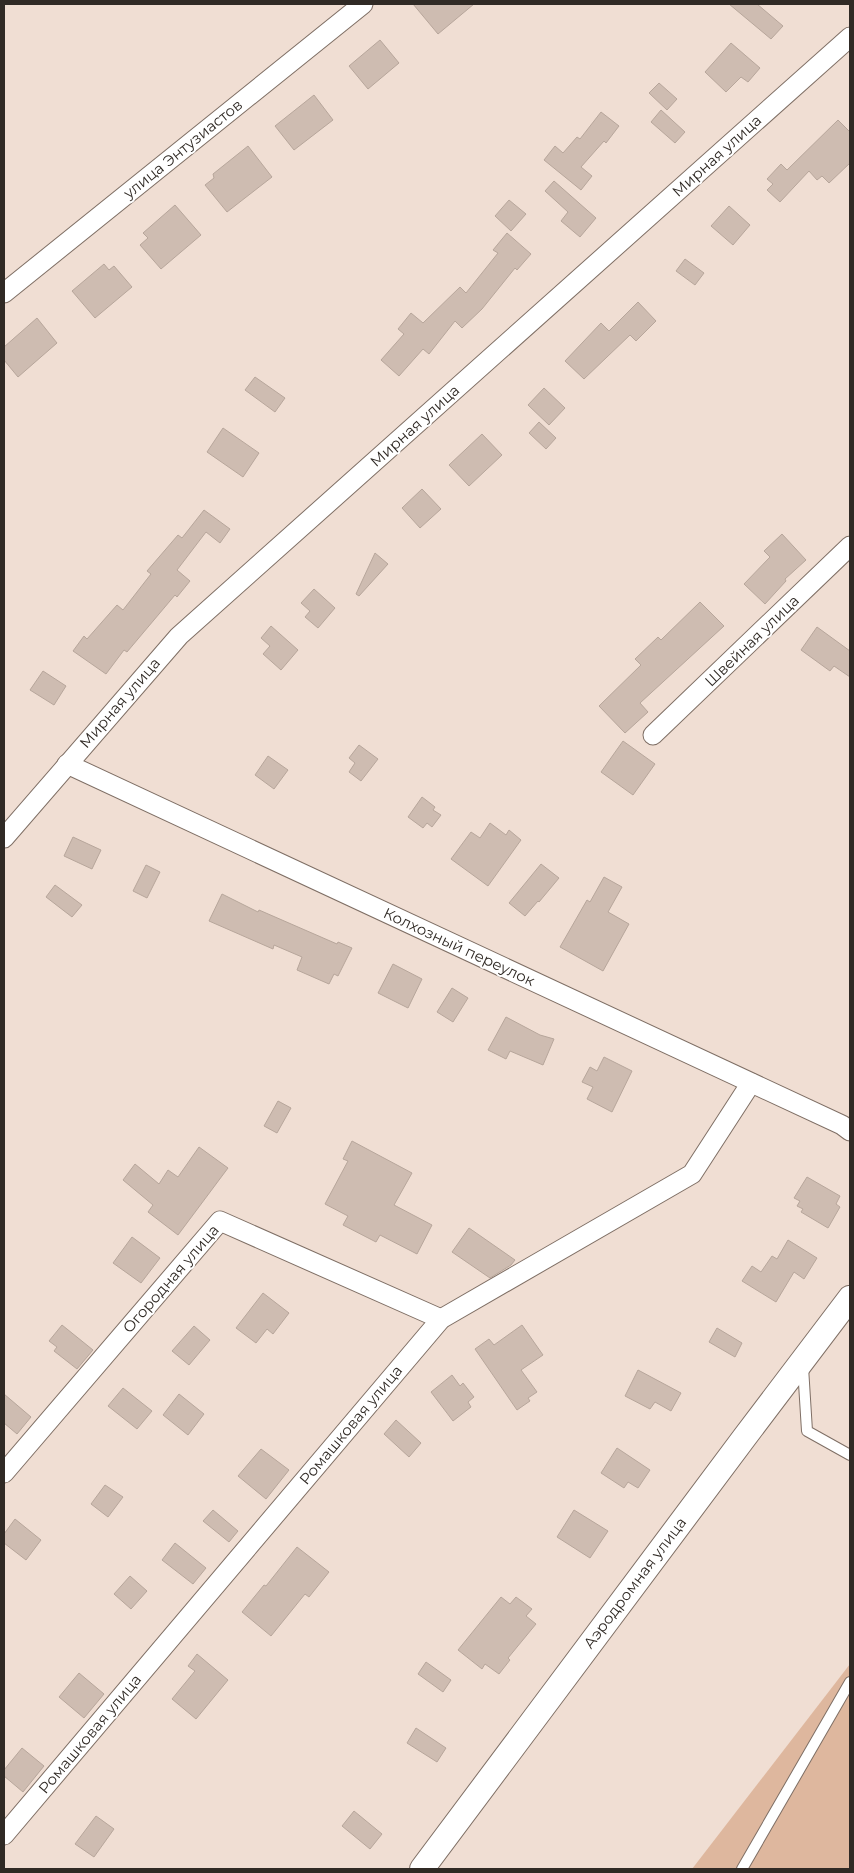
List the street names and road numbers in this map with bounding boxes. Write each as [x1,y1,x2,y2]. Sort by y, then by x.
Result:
street label: улица Энтузиастов [119,95,246,203]
street label: Мирная улица [668,111,765,201]
street label: Мирная улица [366,381,463,471]
street label: Швейная улица [701,591,803,690]
street label: Мирная улица [75,654,164,752]
street label: Колхозный переулок [380,903,538,990]
street label: Огородная улица [118,1221,223,1337]
street label: Ромашковая улица [295,1361,406,1488]
street label: Аэродромная улица [579,1513,690,1652]
street label: Ромашковая улица [34,1670,145,1797]

